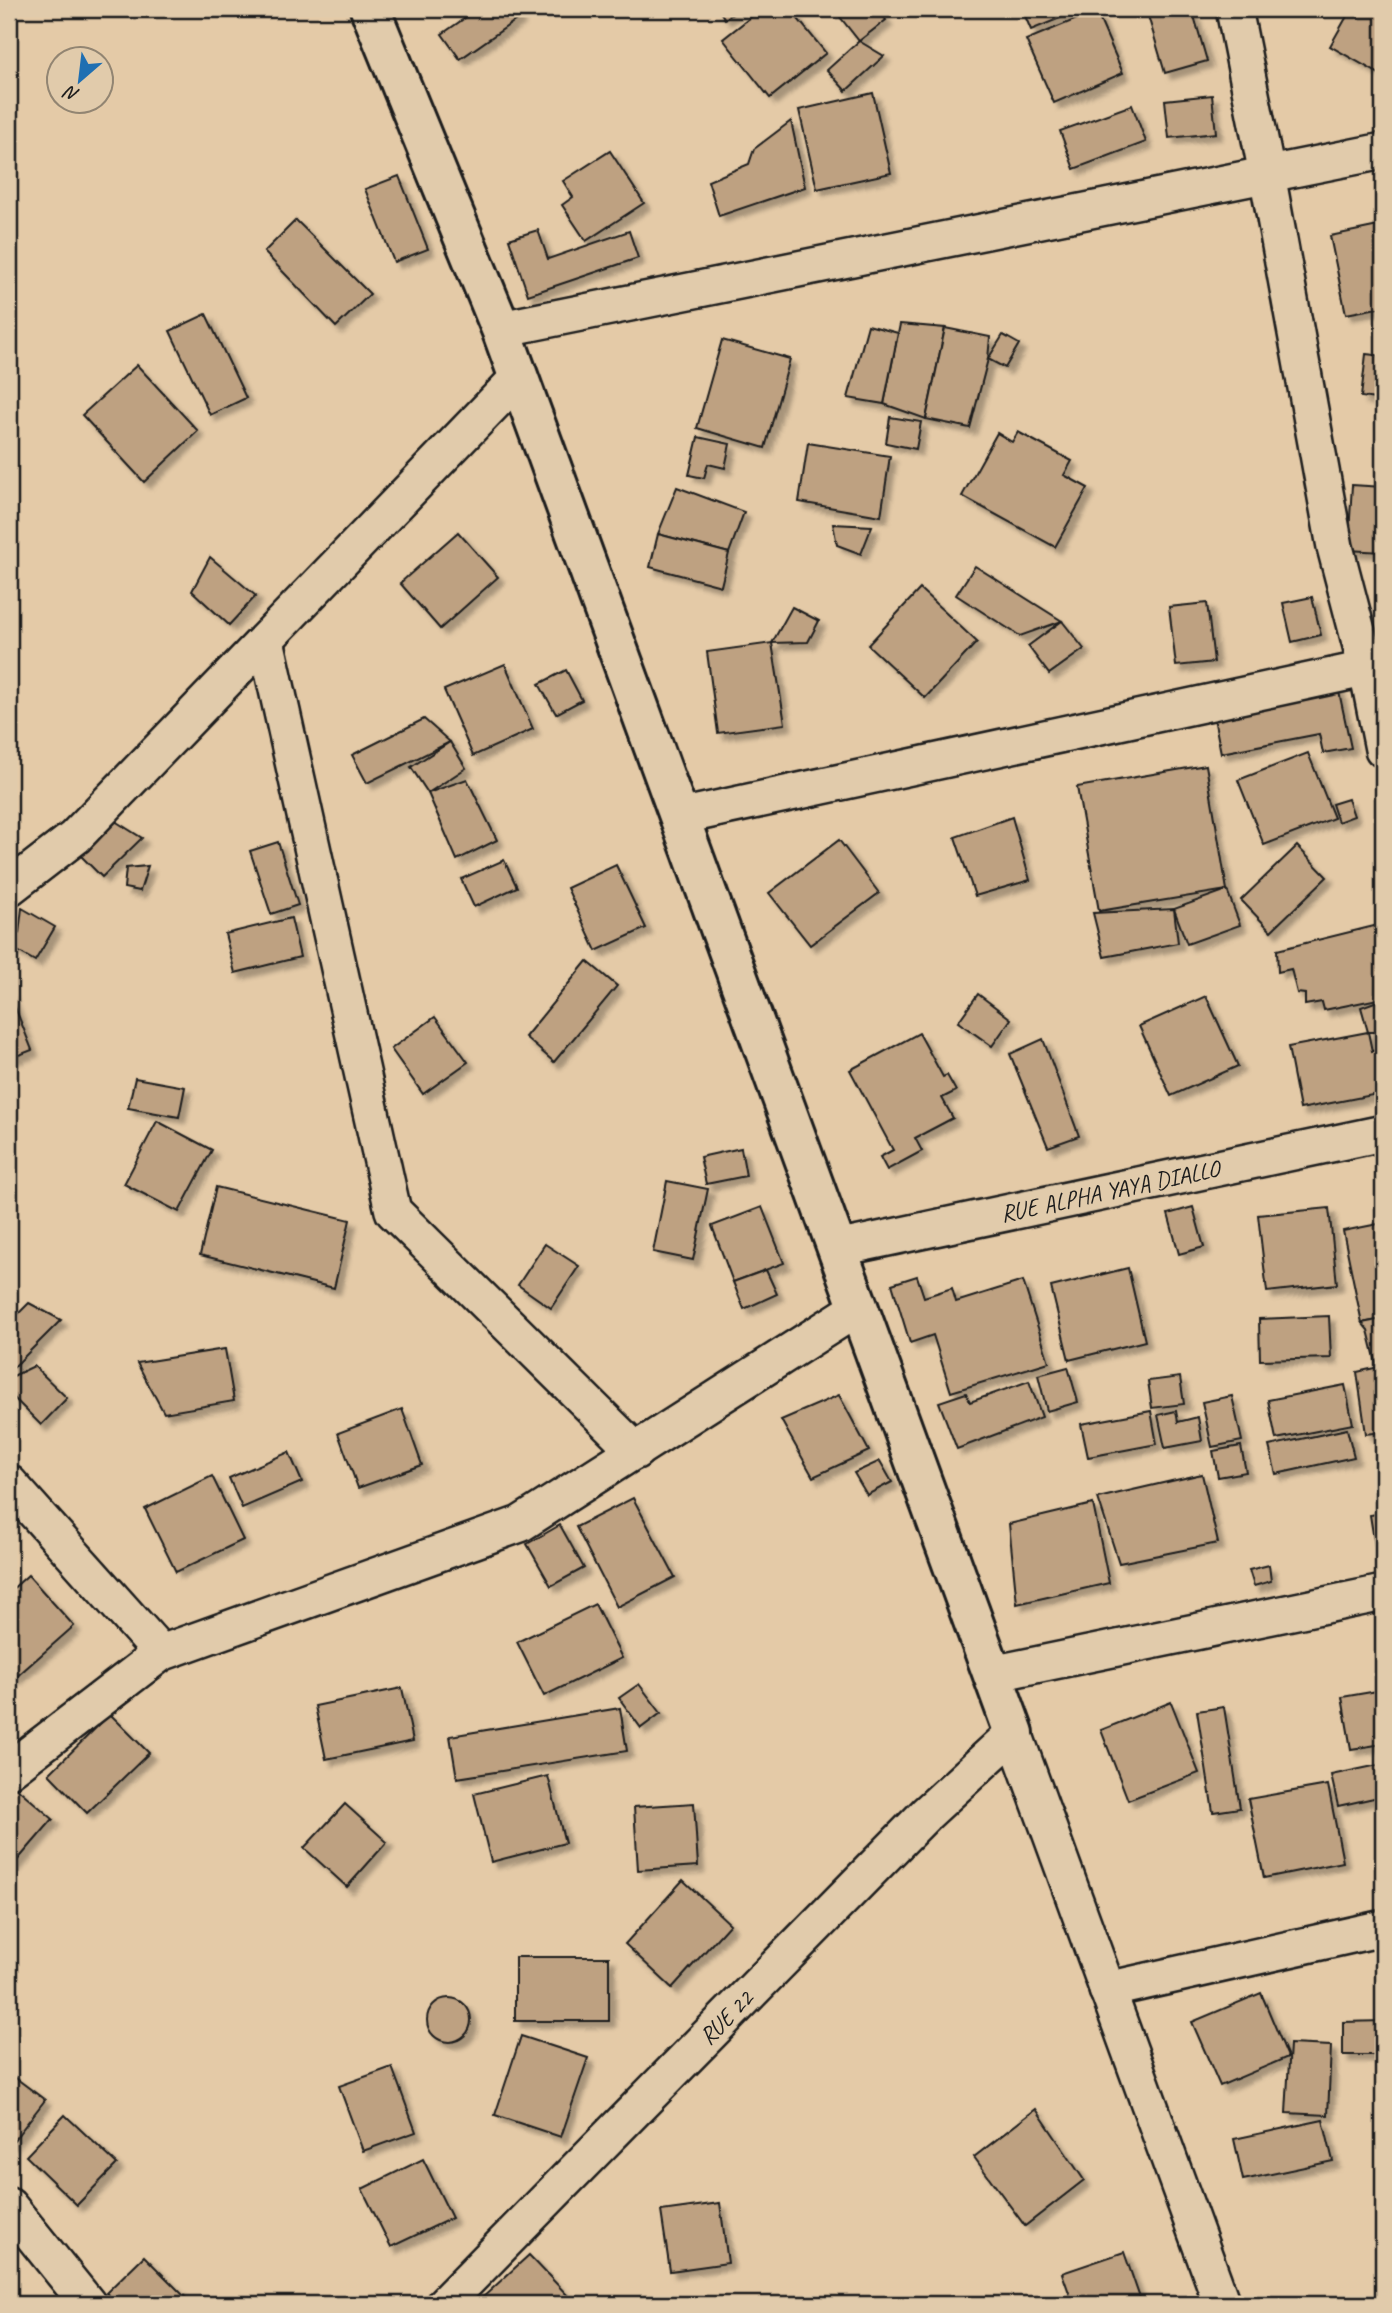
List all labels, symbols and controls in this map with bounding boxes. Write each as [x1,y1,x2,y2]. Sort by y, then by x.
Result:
north arrow [46,46,116,116]
text: N [59,79,83,107]
street label: RUE ALPHA YAYA DIALLO [998,1152,1225,1229]
street label: RUE 22 [693,1982,761,2051]

